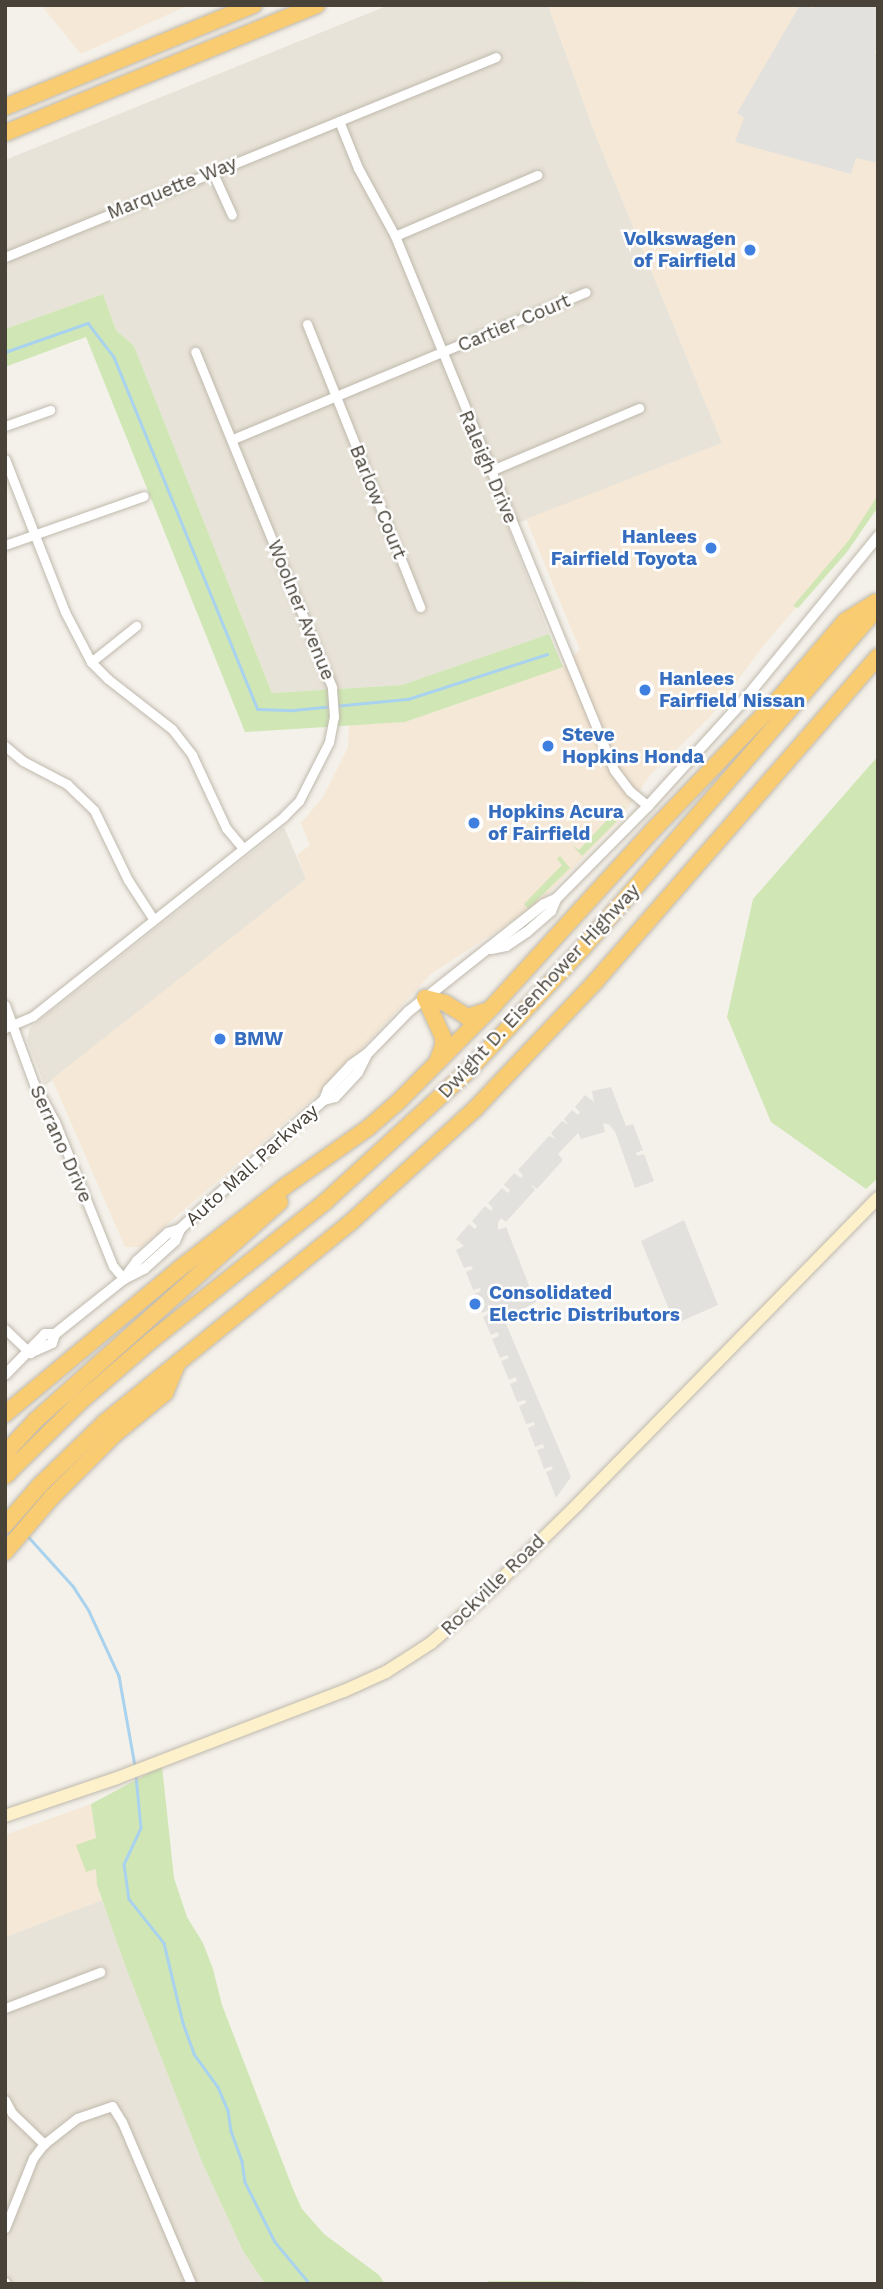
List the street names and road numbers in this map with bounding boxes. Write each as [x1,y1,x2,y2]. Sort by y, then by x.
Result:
street label: Marquette Way [104,152,240,224]
street label: Cartier Court [454,289,574,357]
street label: Raleigh Drive [454,407,522,527]
street label: Barlow Court [345,441,411,563]
street label: Woolner Avenue [262,536,340,684]
street label: Dwight D. Eisenhower Highway [433,879,645,1103]
street label: Serrano Drive [25,1082,97,1206]
street label: Auto Mall Parkway [181,1099,323,1231]
street label: Rockville Road [436,1530,550,1640]

